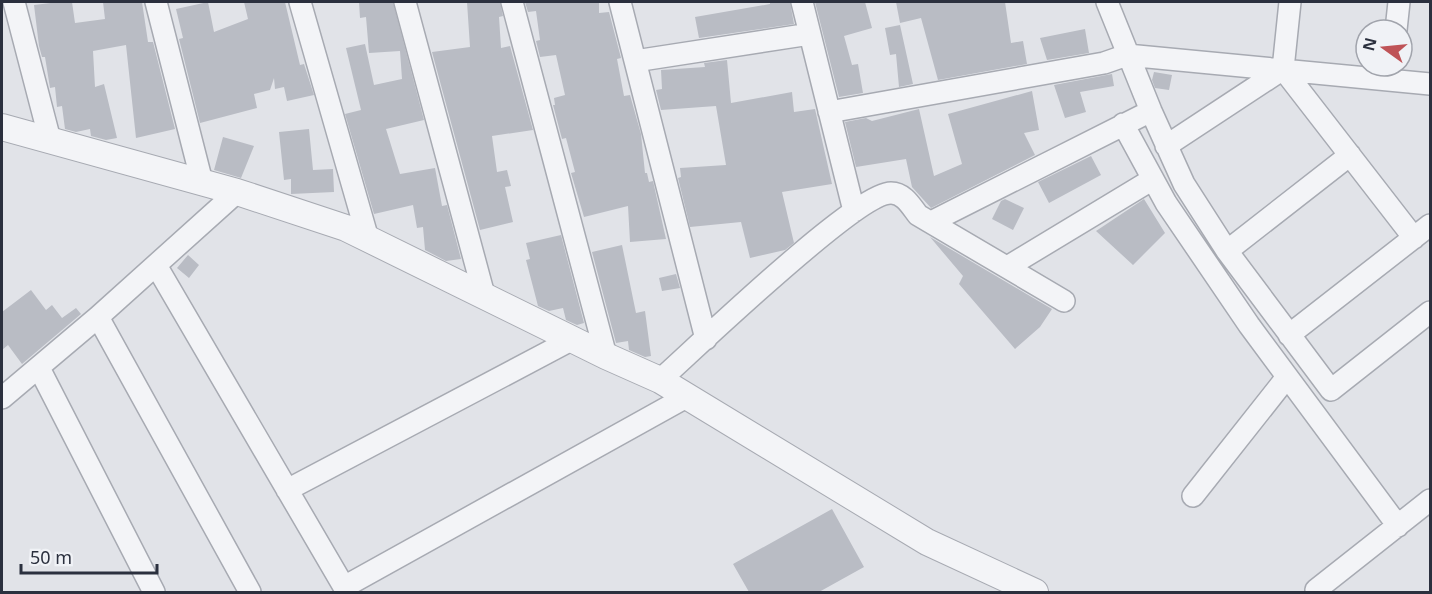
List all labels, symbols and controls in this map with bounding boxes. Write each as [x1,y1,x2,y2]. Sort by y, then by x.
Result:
north arrow [1354,18,1414,78]
text: N [1357,35,1382,53]
scale bar [21,537,158,575]
text: 50 m [30,545,72,569]

